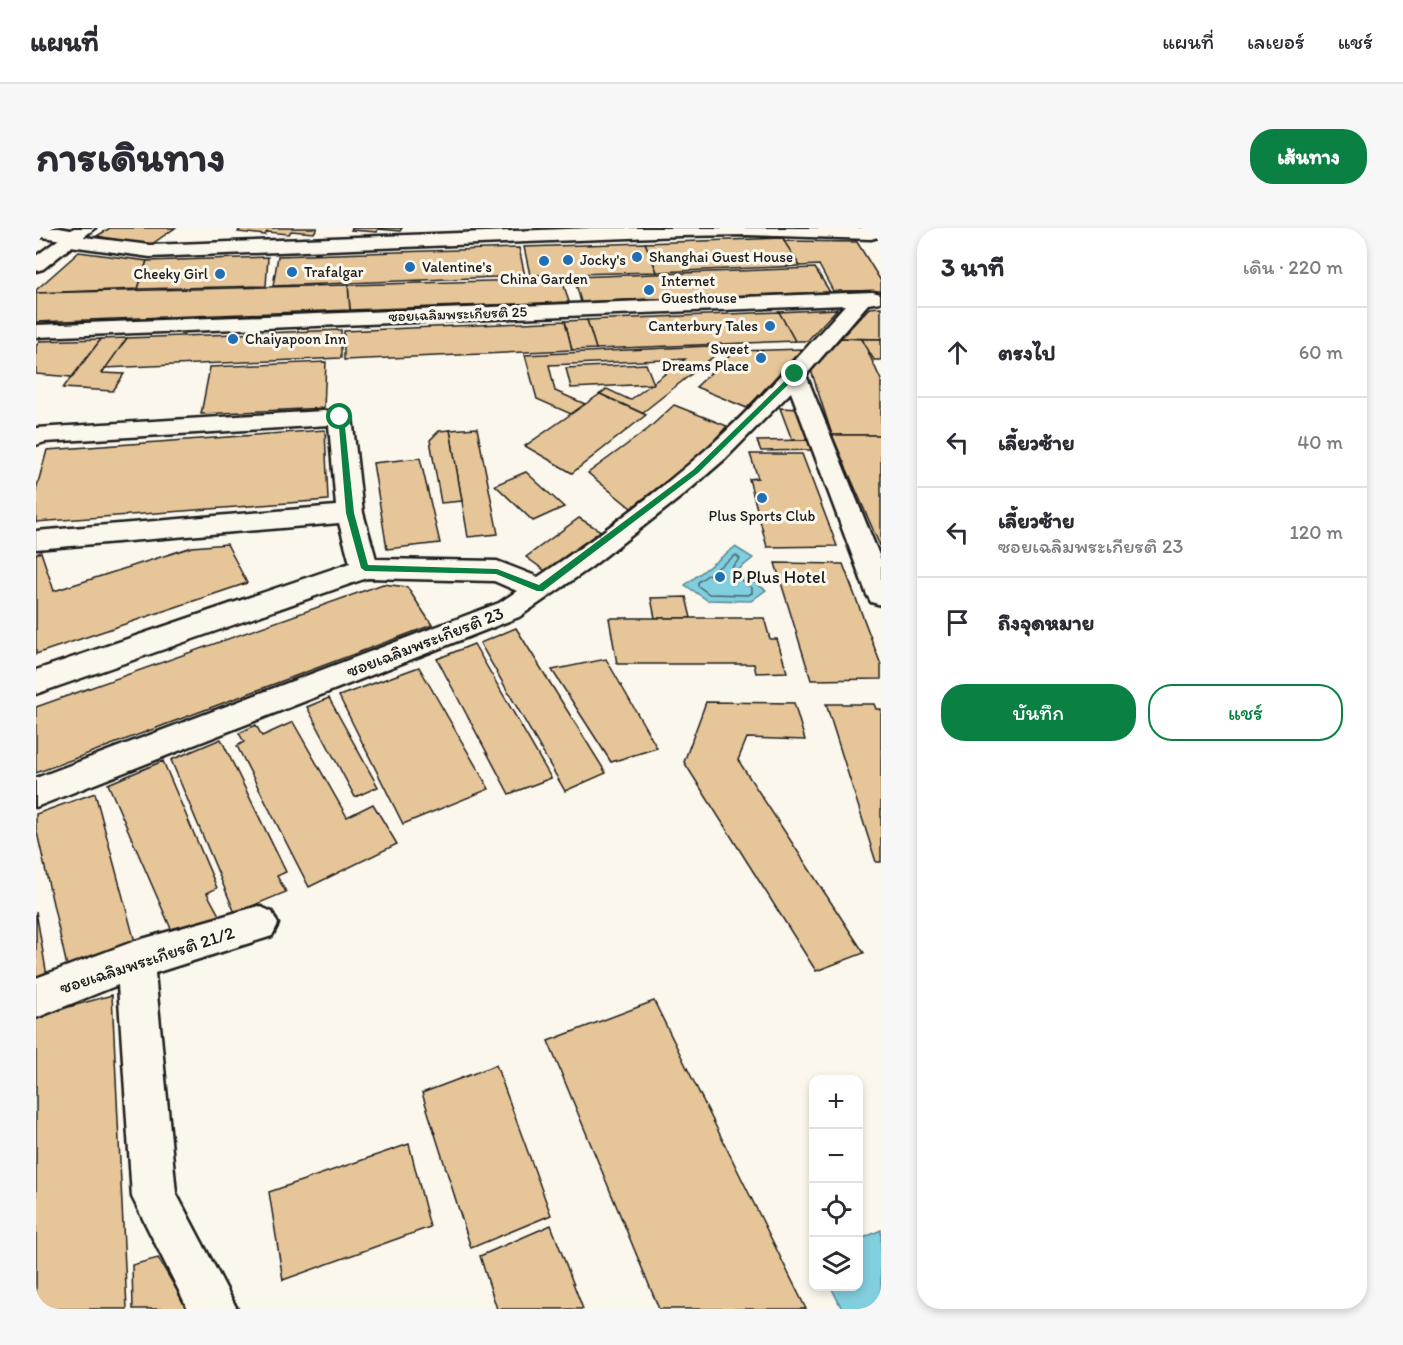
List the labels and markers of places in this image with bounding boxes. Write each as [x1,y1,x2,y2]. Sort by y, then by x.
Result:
place label: Shanghai Guest House [649,248,793,266]
marker: Shanghai Guest House [630,250,644,264]
place label: Jocky's [580,251,626,269]
marker: Jocky's [561,253,575,267]
marker: China Garden [537,254,551,268]
place label: Valentine's [422,258,492,276]
marker: Valentine's [403,260,417,274]
place label: Trafalgar [304,263,364,281]
place label: Cheeky Girl [134,265,209,283]
marker: Trafalgar [285,265,299,279]
marker: Cheeky Girl [213,267,227,281]
place label: China Garden [500,270,588,288]
place label: Internet Guesthouse [661,272,737,307]
marker: Internet Guesthouse [642,283,656,297]
place label: Canterbury Tales [648,317,758,335]
marker: Canterbury Tales [763,319,777,333]
place label: Chaiyapoon Inn [245,330,347,348]
marker: Chaiyapoon Inn [226,332,240,346]
place label: Sweet Dreams Place [662,340,749,375]
marker: Sweet Dreams Place [754,351,768,365]
marker: Plus Sports Club [755,491,769,505]
place label: Plus Sports Club [709,507,816,525]
place label: P Plus Hotel [732,566,826,588]
marker: P Plus Hotel [713,570,727,584]

